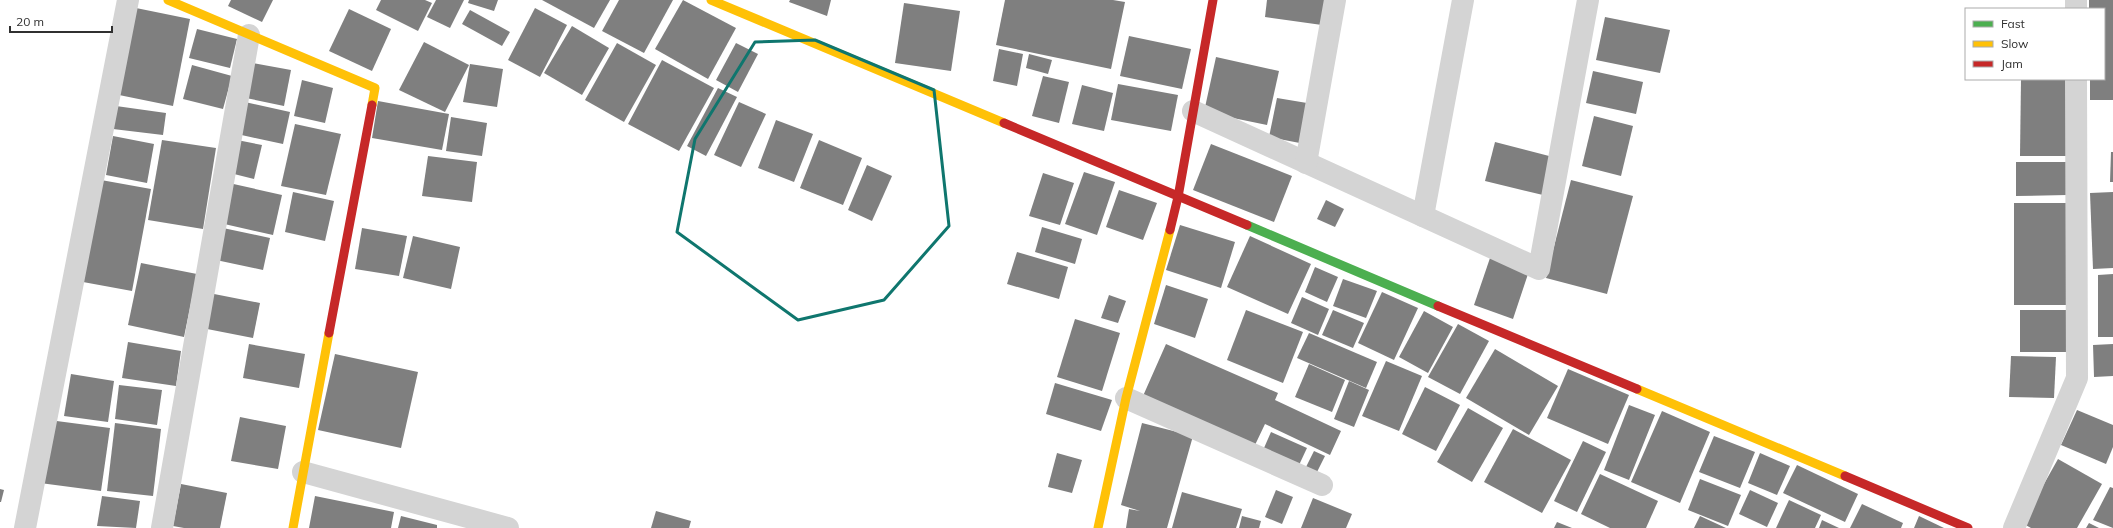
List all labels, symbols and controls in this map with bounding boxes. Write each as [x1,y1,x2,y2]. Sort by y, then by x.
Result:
scale bar [10,8,112,34]
legend [1965,8,2105,80]
text: 20 m [16,14,44,29]
text: Fast [2001,16,2025,31]
text: Slow [2001,36,2029,51]
text: Jam [2001,56,2023,71]

